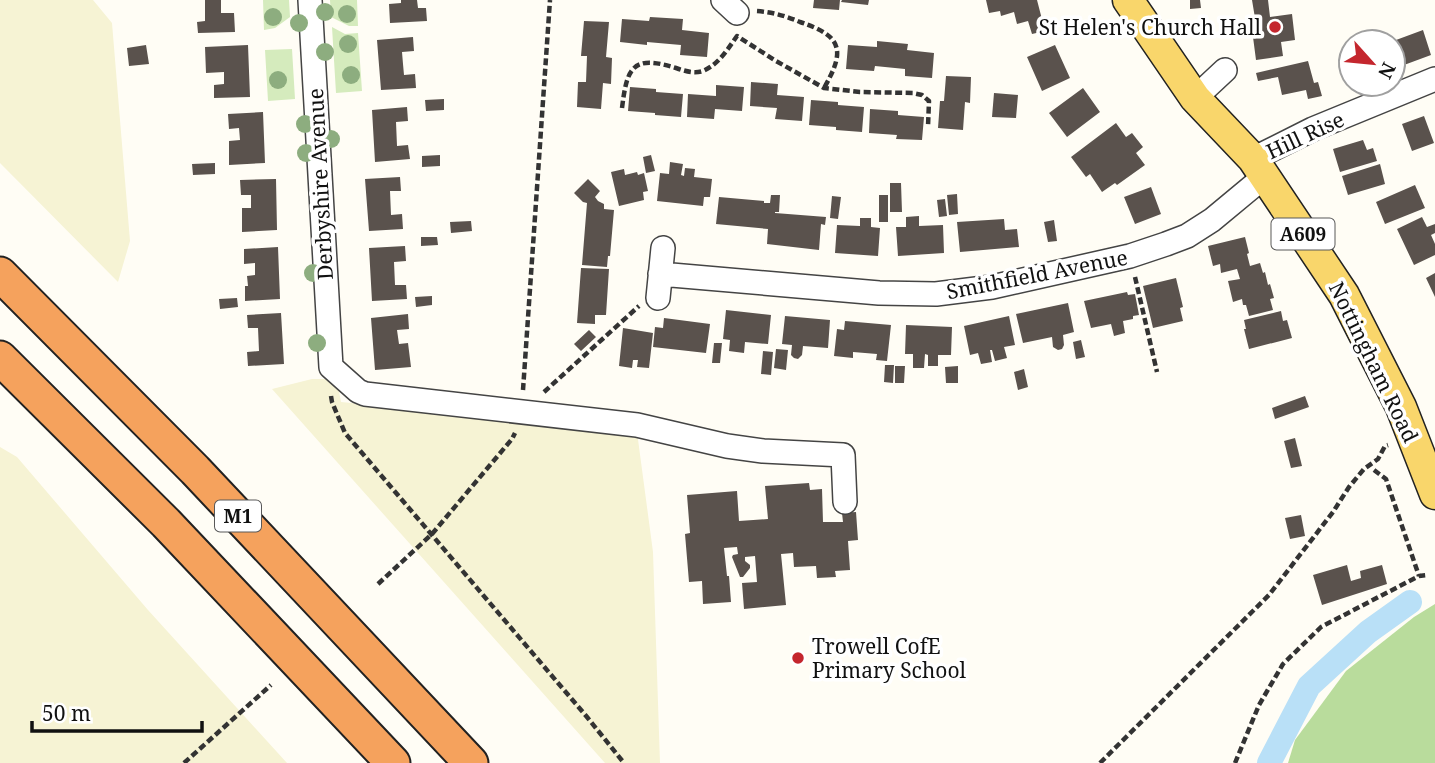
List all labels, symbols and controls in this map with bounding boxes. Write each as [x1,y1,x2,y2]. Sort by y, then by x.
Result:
place label: St Helen's Church Hall [1039,13,1261,41]
marker: St Helen's Church Hall [1267,19,1283,35]
north arrow [1337,28,1407,98]
text: N [1372,58,1402,83]
street label: Derbyshire Avenue [301,87,339,281]
street label: Hill Rise [1261,105,1349,165]
road number: A609 [1272,218,1334,250]
street label: Smithfield Avenue [944,243,1130,305]
street label: Nottingham Road [1323,277,1425,447]
road number: M1 [215,500,261,531]
place label: Trowell CofE Primary School [812,632,967,684]
marker: Trowell CofE Primary School [790,650,806,666]
scale bar [32,690,201,734]
text: 50 m [42,699,91,727]

